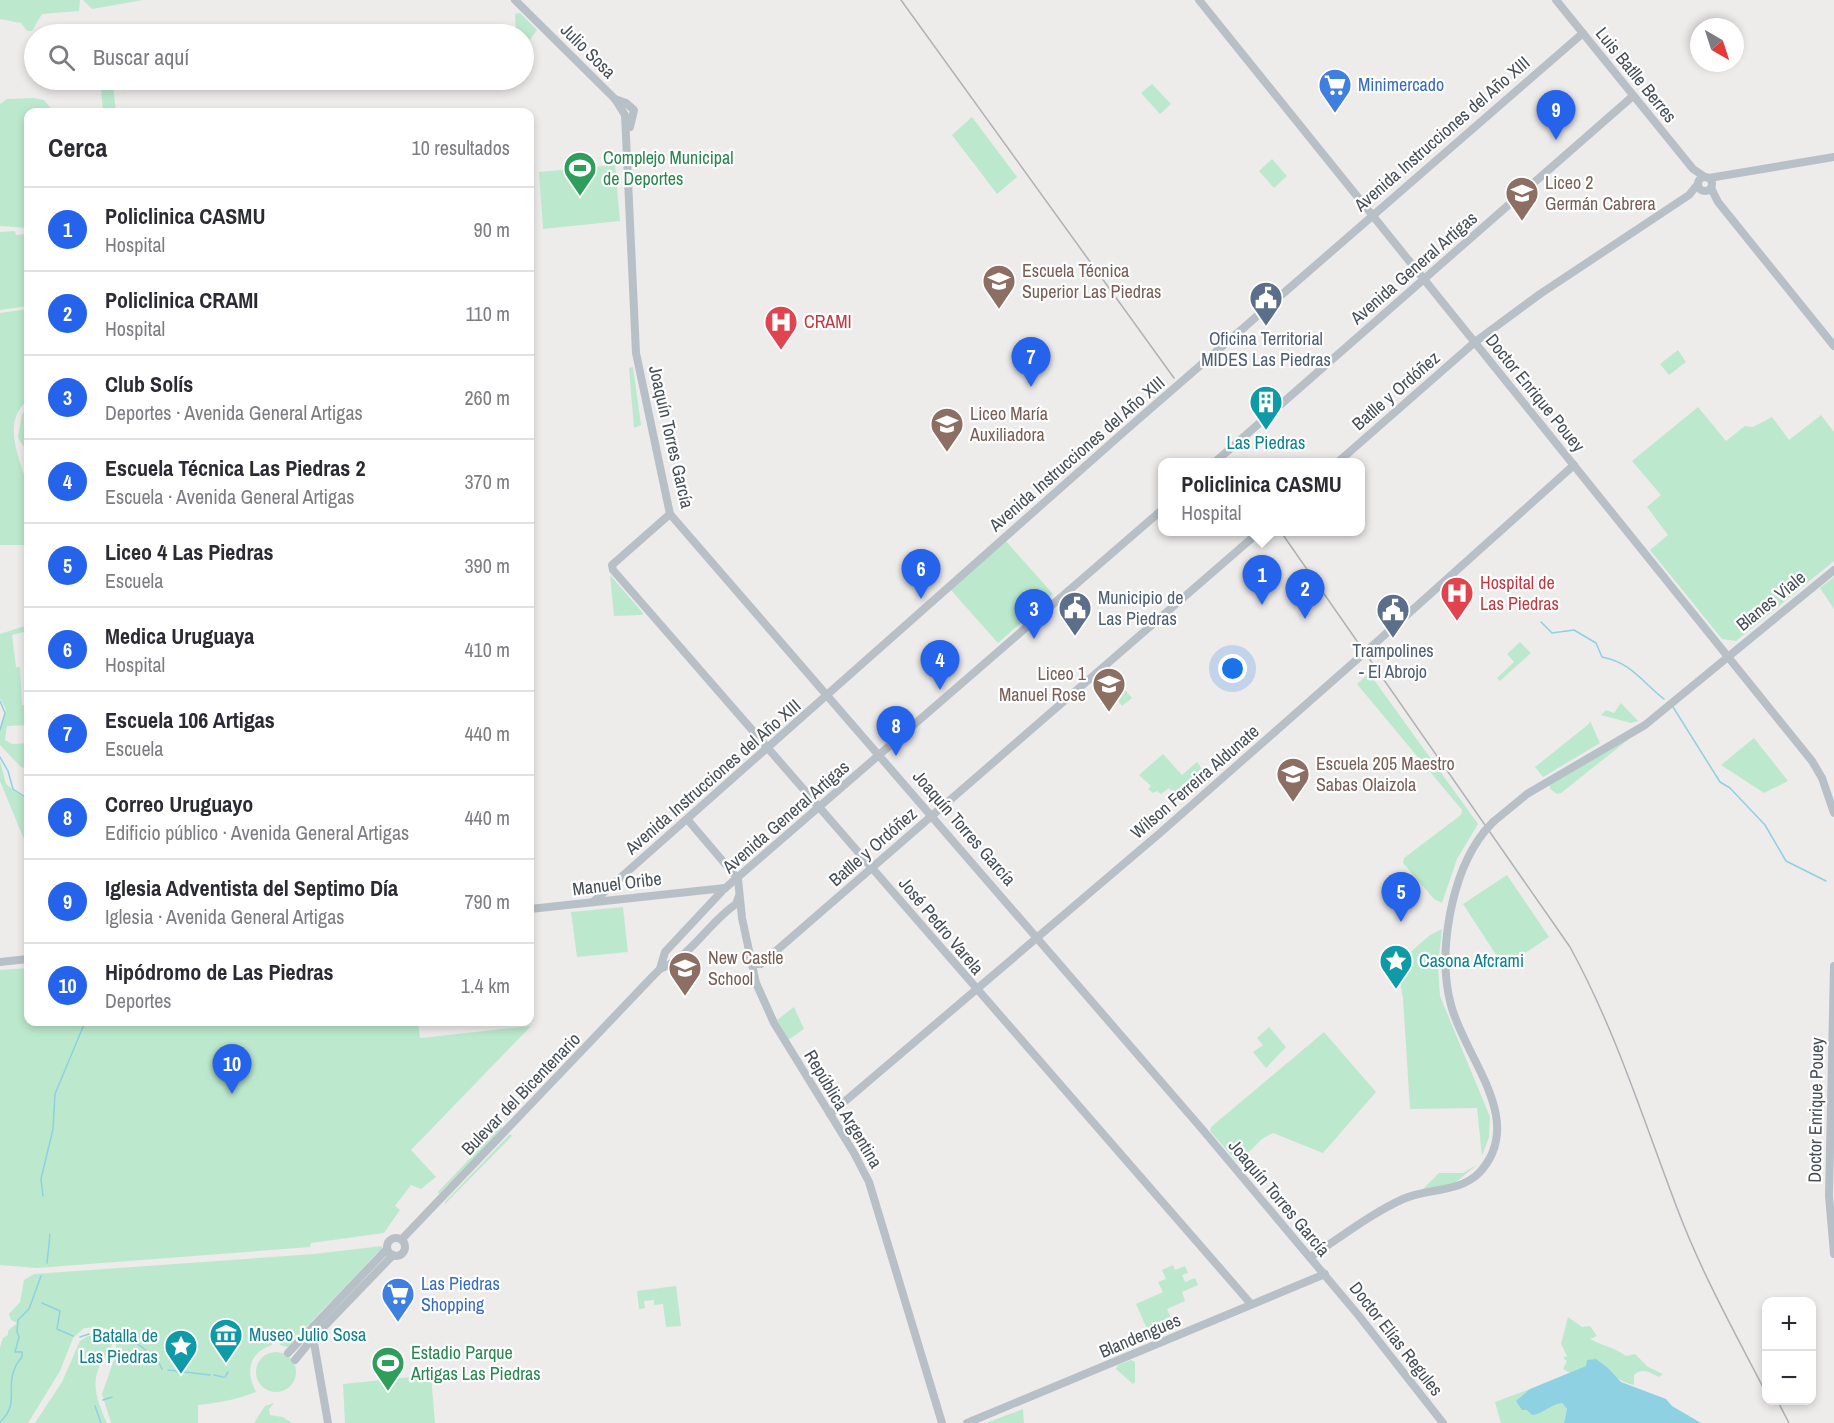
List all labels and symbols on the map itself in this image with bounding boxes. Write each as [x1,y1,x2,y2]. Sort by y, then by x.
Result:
street label: Julio Sosa [555,17,622,84]
north arrow [1690,18,1744,72]
street label: Luis Batlle Berres [1590,22,1683,128]
street label: Avenida Instrucciones del Año XIII [1348,50,1535,218]
supermarket icon: Minimercado [1317,67,1353,114]
place label: Minimercado [1358,72,1444,97]
pin: 9 [1536,90,1576,140]
place label: Complejo Municipal de Deportes [603,145,733,191]
sports icon: Complejo Municipal de Deportes [562,150,598,197]
place label: Liceo 2 Germán Cabrera [1545,170,1656,216]
school or university icon: Liceo 2 Germán Cabrera [1504,175,1540,222]
street label: Avenida General Artigas [1344,206,1482,330]
place label: Escuela Técnica Superior Las Piedras [1022,258,1161,304]
school or university icon: Escuela Técnica Superior Las Piedras [981,263,1017,310]
public building icon: Oficina Territorial MIDES Las Piedras [1248,280,1284,327]
hospital icon: CRAMI [763,304,799,351]
place label: CRAMI [804,309,852,334]
place label: Oficina Territorial MIDES Las Piedras [1201,326,1331,372]
street label: Doctor Enrique Pouey [1480,328,1591,457]
pin: 7 [1012,338,1050,387]
street label: Batlle y Ordóñez [1346,345,1445,436]
street label: Joaquín Torres García [643,363,700,511]
street label: Avenida Instrucciones del Año XIII [983,370,1170,538]
building icon: Las Piedras [1248,384,1284,431]
place label: Liceo María Auxiliadora [969,401,1048,447]
school or university icon: Liceo María Auxiliadora [929,406,965,453]
place label: Las Piedras [1227,430,1305,455]
pin: 6 [902,550,940,599]
pin: 1 [1242,556,1282,605]
street label: Blanes Viale [1731,565,1811,636]
pin: 2 [1286,570,1324,619]
place label: Hospital de Las Piedras [1480,570,1559,616]
hospital icon: Hospital de Las Piedras [1439,575,1475,622]
place label: Municipio de Las Piedras [1098,585,1183,631]
pin: 3 [1014,590,1054,639]
public building icon: Municipio de Las Piedras [1057,590,1093,637]
public building icon: Trampolines - El Abrojo [1375,592,1411,639]
place label: Trampolines - El Abrojo [1352,638,1434,684]
pin: 4 [920,640,960,690]
your location [1218,654,1247,683]
place label: Liceo 1 Manuel Rose [999,661,1087,707]
school or university icon: Liceo 1 Manuel Rose [1091,666,1127,713]
street label: Avenida Instrucciones del Año XIII [619,693,806,861]
pin: 8 [876,706,916,756]
street label: Wilson Ferreira Aldunate [1125,719,1264,844]
place label: Escuela 205 Maestro Sabas Olaizola [1316,751,1455,797]
street label: Avenida General Artigas [716,755,854,879]
school or university icon: Escuela 205 Maestro Sabas Olaizola [1275,756,1311,803]
street label: Joaquín Torres García [907,764,1022,891]
street label: Batlle y Ordóñez [823,801,922,892]
street label: Manuel Oribe [571,866,663,901]
street label: José Pedro Varela [893,872,990,980]
pin: 5 [1382,872,1420,922]
place icon: Casona Afcrami [1378,943,1414,990]
place label: New Castle School [708,945,783,991]
place label: Casona Afcrami [1419,948,1524,973]
school or university icon: New Castle School [667,950,703,997]
street label: Bulevar del Bicentenario [456,1027,586,1160]
street label: Doctor Enrique Pouey [1802,1037,1829,1183]
pin: 10 [212,1044,252,1094]
street label: República Argentina [798,1045,889,1173]
street label: Joaquín Torres García [1223,1134,1336,1262]
place label: Las Piedras Shopping [421,1271,500,1317]
supermarket icon: Las Piedras Shopping [380,1276,416,1323]
street label: Doctor Elías Regules [1344,1276,1449,1401]
street label: Blandengues [1095,1307,1184,1364]
museum icon: Museo Julio Sosa [208,1317,244,1364]
place label: Museo Julio Sosa [249,1322,366,1347]
place label: Batalla de Las Piedras [79,1323,158,1369]
place icon: Batalla de Las Piedras [163,1328,199,1375]
place label: Estadio Parque Artigas Las Piedras [410,1340,541,1386]
sports icon: Estadio Parque Artigas Las Piedras [370,1345,406,1392]

